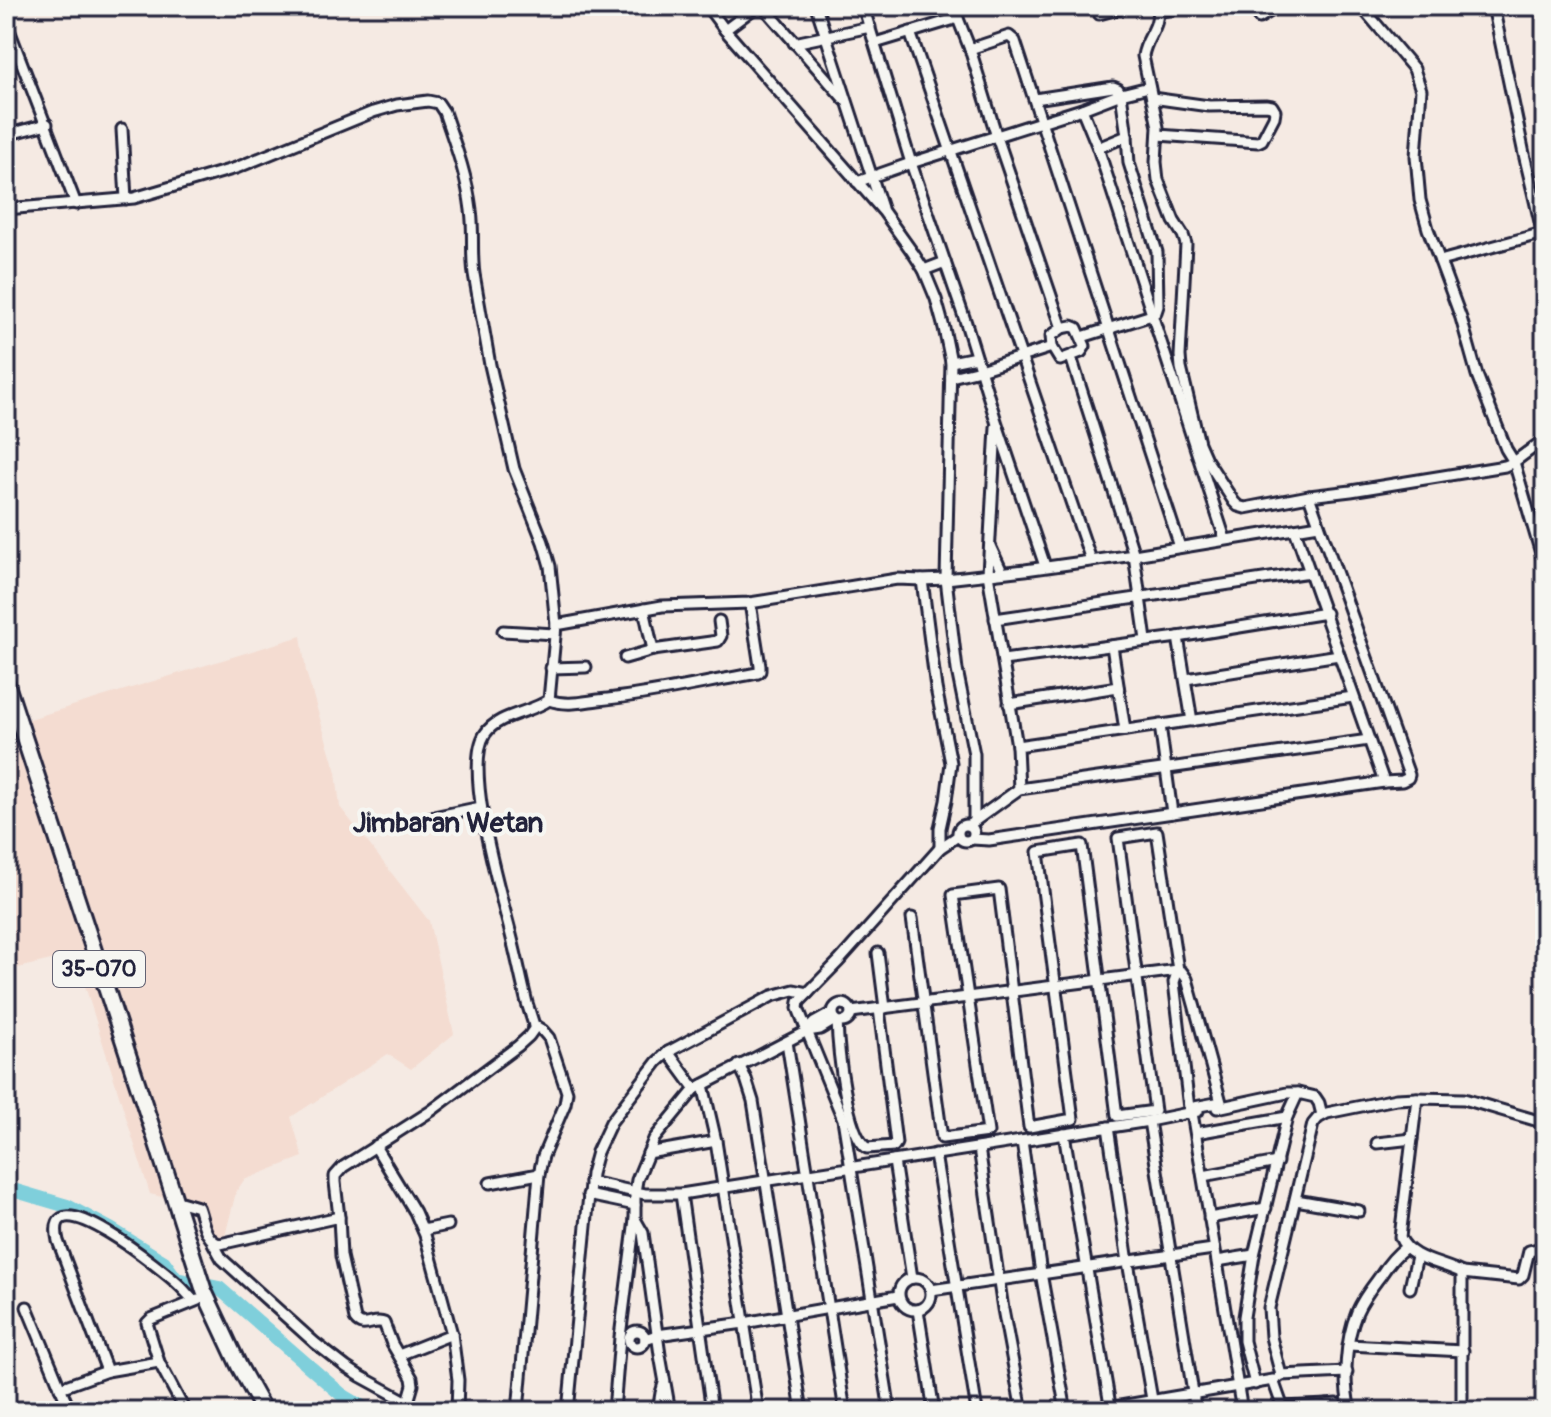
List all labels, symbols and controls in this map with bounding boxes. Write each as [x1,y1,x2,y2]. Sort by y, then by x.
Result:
district label: Jimbaran Wetan [353,806,543,841]
road number: 35-070 [53,951,145,987]

